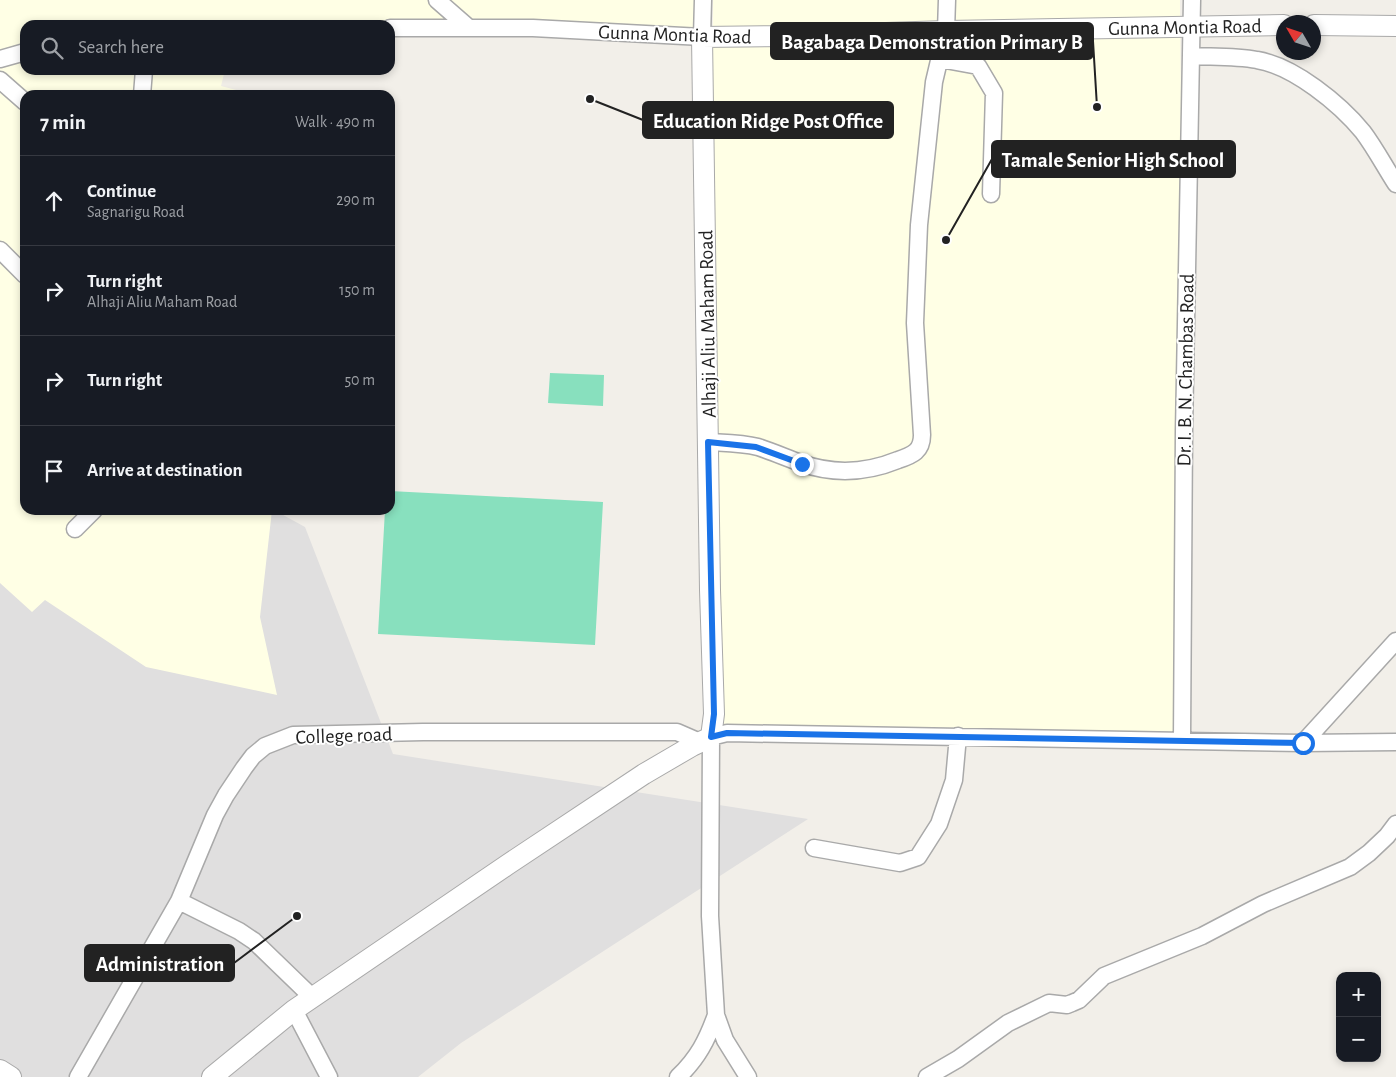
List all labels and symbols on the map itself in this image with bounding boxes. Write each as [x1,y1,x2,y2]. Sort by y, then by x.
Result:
north arrow [1276,15,1321,60]
street label: Gunna Montia Road [1108,16,1262,39]
street label: Gunna Montia Road [598,22,752,48]
callout: Bagabaga Demonstration Primary B [771,23,1093,59]
text: Bagabaga Demonstration Primary B [781,32,1083,53]
callout: Education Ridge Post Office [643,102,893,138]
text: Education Ridge Post Office [653,111,883,132]
callout: Tamale Senior High School [992,141,1235,177]
text: Tamale Senior High School [1002,150,1224,171]
street label: Alhaji Aliu Maham Road [696,230,720,418]
street label: Dr. I. B. N. Chambas Road [1174,273,1198,467]
route end [791,453,814,476]
street label: College road [295,724,393,748]
route start [1292,732,1315,755]
callout: Administration [85,945,234,981]
text: Administration [96,954,224,975]

